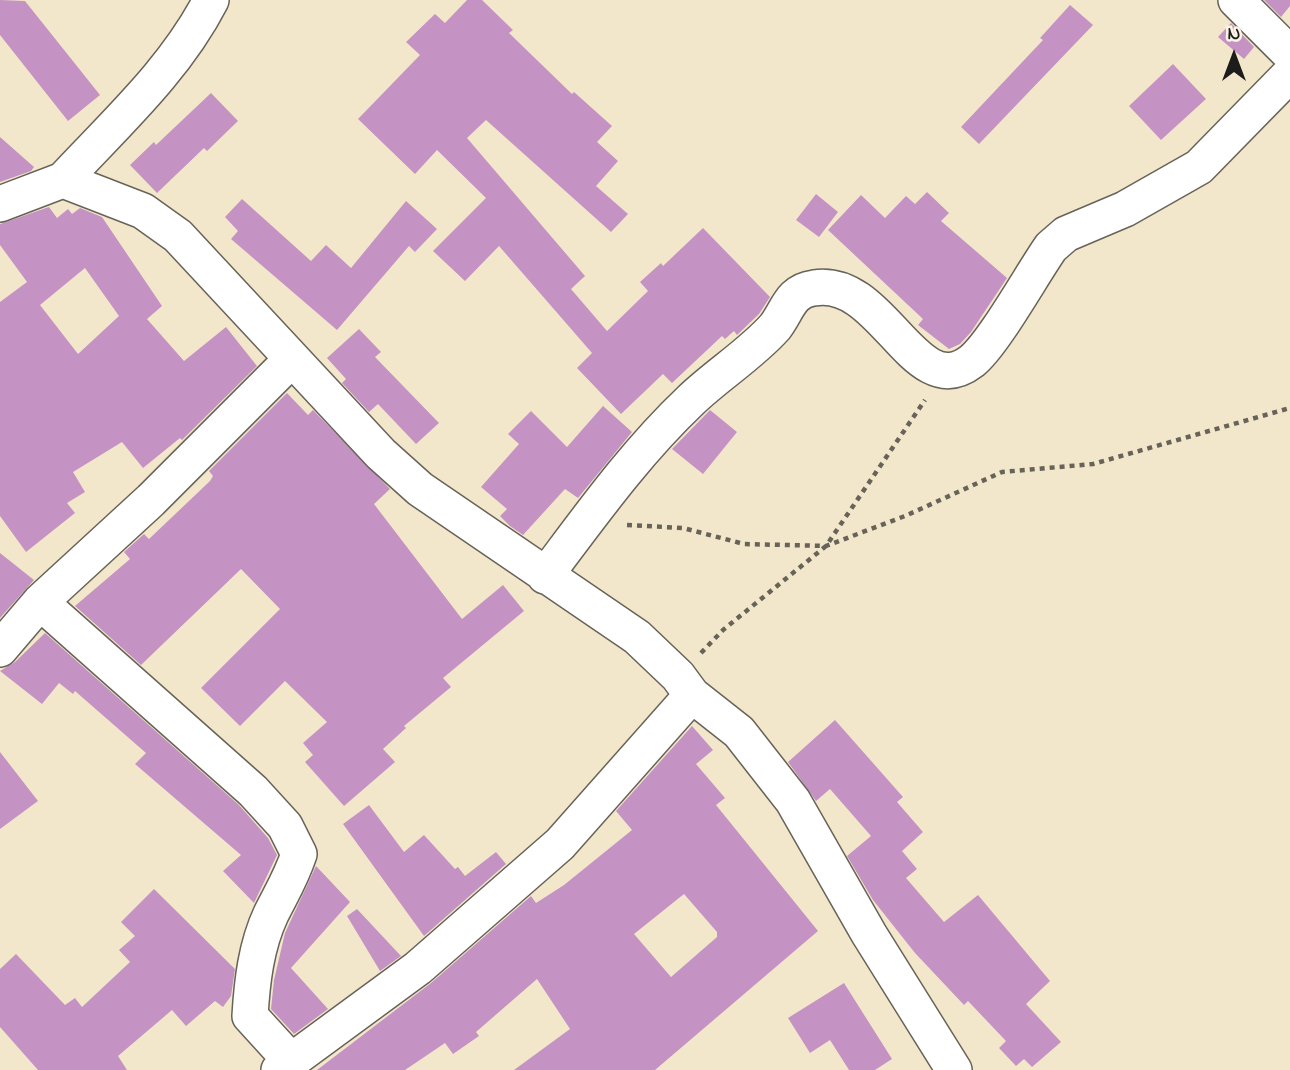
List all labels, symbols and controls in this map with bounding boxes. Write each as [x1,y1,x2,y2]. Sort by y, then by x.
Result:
north arrow [1199,21,1269,91]
text: N [1228,21,1240,48]

